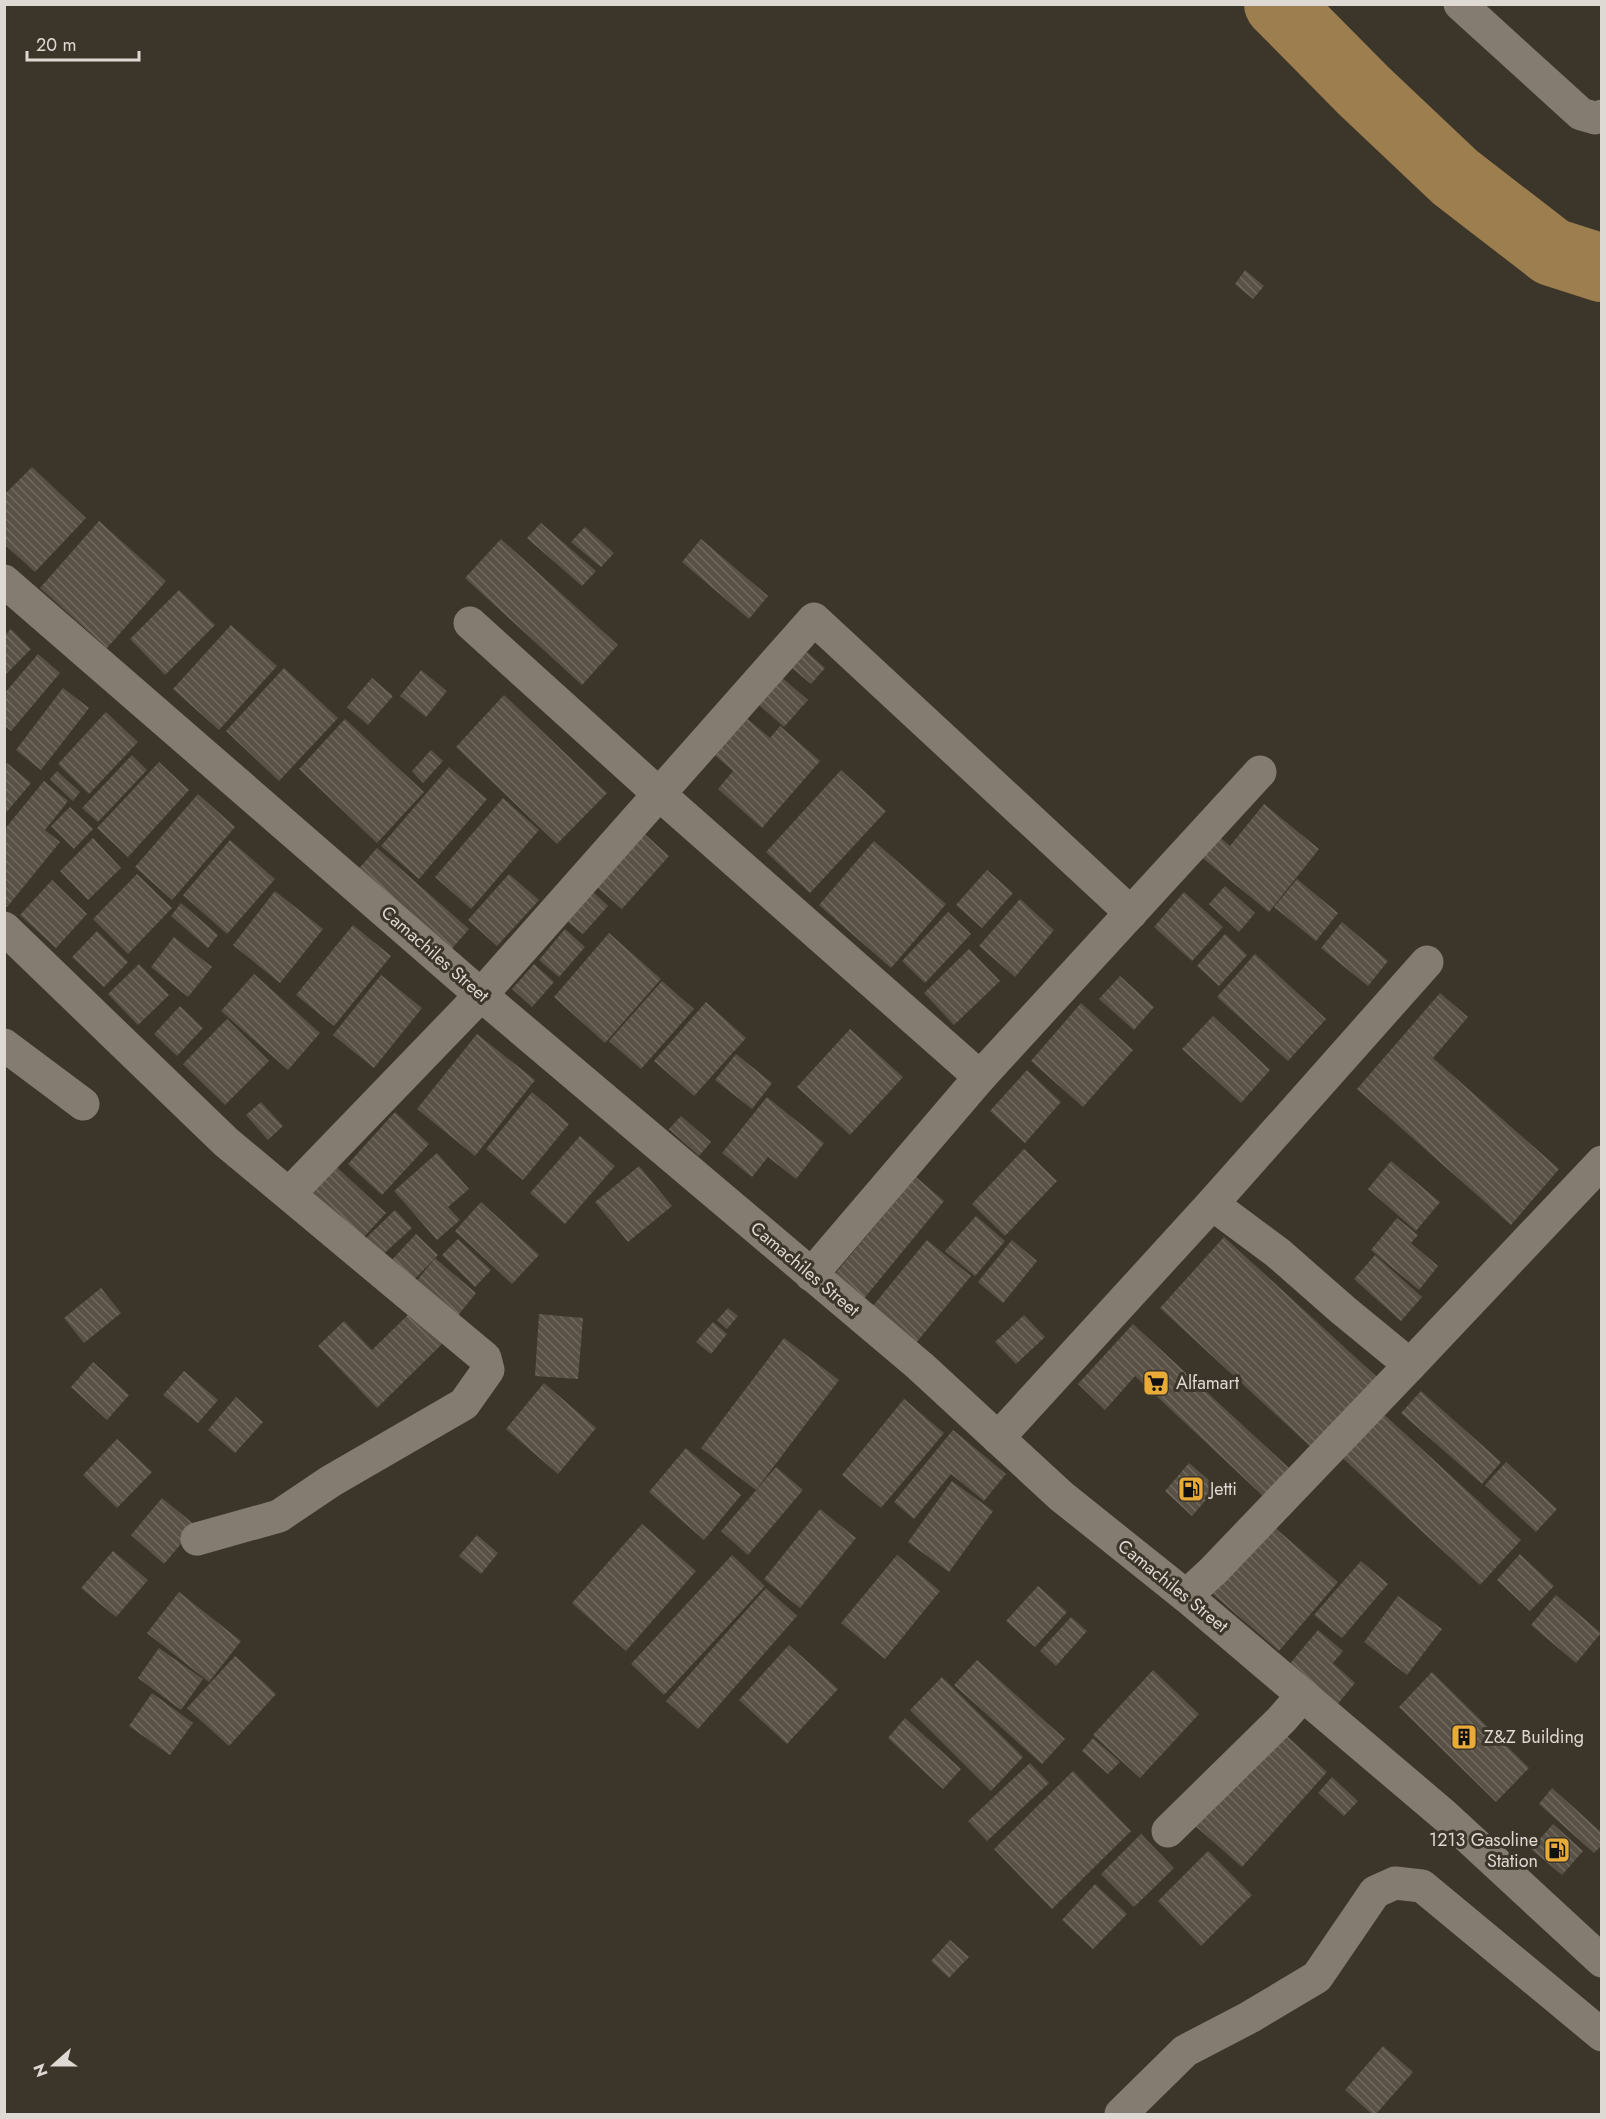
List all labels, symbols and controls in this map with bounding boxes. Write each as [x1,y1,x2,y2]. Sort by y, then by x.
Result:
scale bar [27,24,140,62]
text: 20 m [36,32,76,58]
street label: Camachiles Street [375,900,495,1009]
street label: Camachiles Street [745,1216,866,1323]
supermarket icon: Alfamart [1141,1368,1171,1398]
place label: Alfamart [1176,1370,1240,1396]
fuel station icon: Jetti [1176,1474,1206,1504]
place label: Jetti [1208,1476,1237,1502]
street label: Camachiles Street [1112,1533,1234,1639]
building icon: Z&Z Building [1449,1722,1479,1752]
place label: Z&Z Building [1484,1724,1584,1750]
place label: 1213 Gasoline Station [1429,1827,1538,1874]
fuel station icon: 1213 Gasoline Station [1542,1835,1572,1865]
north arrow [24,2035,84,2095]
text: N [27,2060,53,2080]

